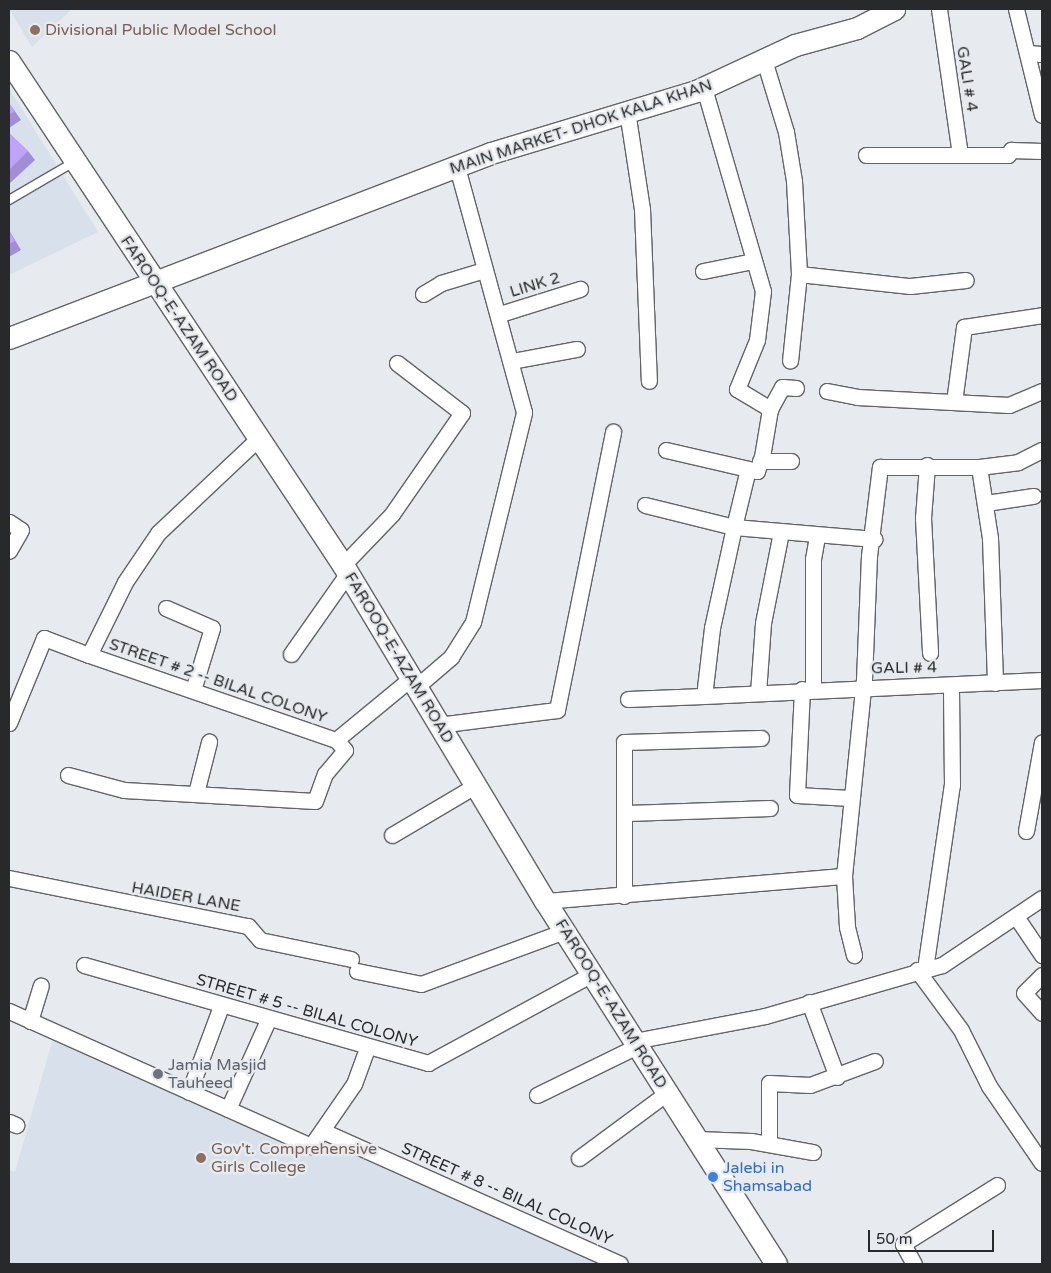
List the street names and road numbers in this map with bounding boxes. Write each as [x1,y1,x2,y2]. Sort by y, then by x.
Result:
street label: GALI # 4 [952,45,982,113]
street label: MAIN MARKET- DHOK KALA KHAN [447,75,715,179]
street label: FAROOQ-E-AZAM ROAD [116,232,242,406]
street label: LINK 2 [508,268,562,302]
street label: FAROOQ-E-AZAM ROAD [340,569,458,747]
street label: STREET # 2 -- BILAL COLONY [107,635,329,727]
street label: GALI # 4 [871,658,937,678]
street label: HAIDER LANE [130,878,242,916]
street label: FAROOQ-E-AZAM ROAD [551,916,671,1092]
street label: STREET # 5 -- BILAL COLONY [194,970,420,1052]
street label: STREET # 8 -- BILAL COLONY [398,1139,616,1249]

